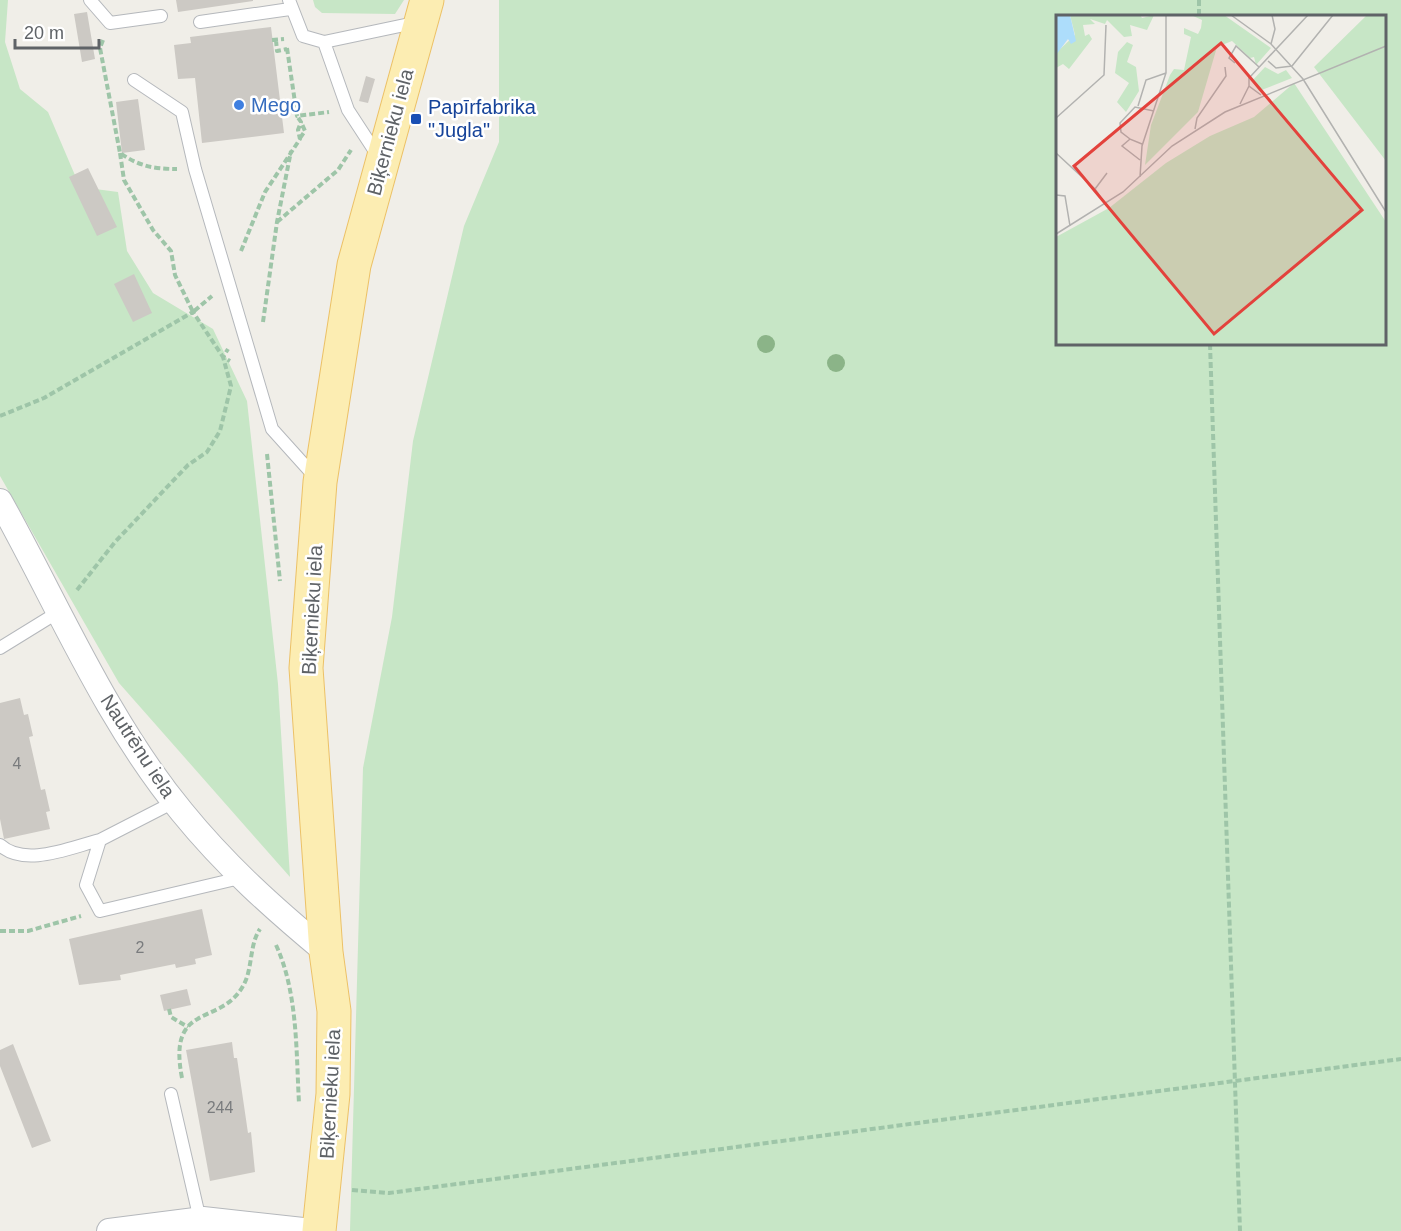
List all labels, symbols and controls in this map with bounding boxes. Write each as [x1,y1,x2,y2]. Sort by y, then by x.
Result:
scale bar [15,12,99,50]
inset map [1056,15,1386,345]
text: 20 m [24,23,64,43]
street label: Biķernieku iela [363,65,418,198]
place label: Mego [251,94,301,116]
place label: Papīrfabrika "Jugla" [428,96,537,141]
marker: Mego [232,98,246,112]
marker: Papīrfabrika "Jugla" [409,112,423,126]
street label: Biķernieku iela [298,544,326,676]
street label: Nautrēnu iela [96,690,180,803]
house number: 4 [13,755,22,772]
house number: 2 [136,939,145,956]
street label: Biķernieku iela [316,1028,344,1160]
house number: 244 [207,1099,233,1116]

